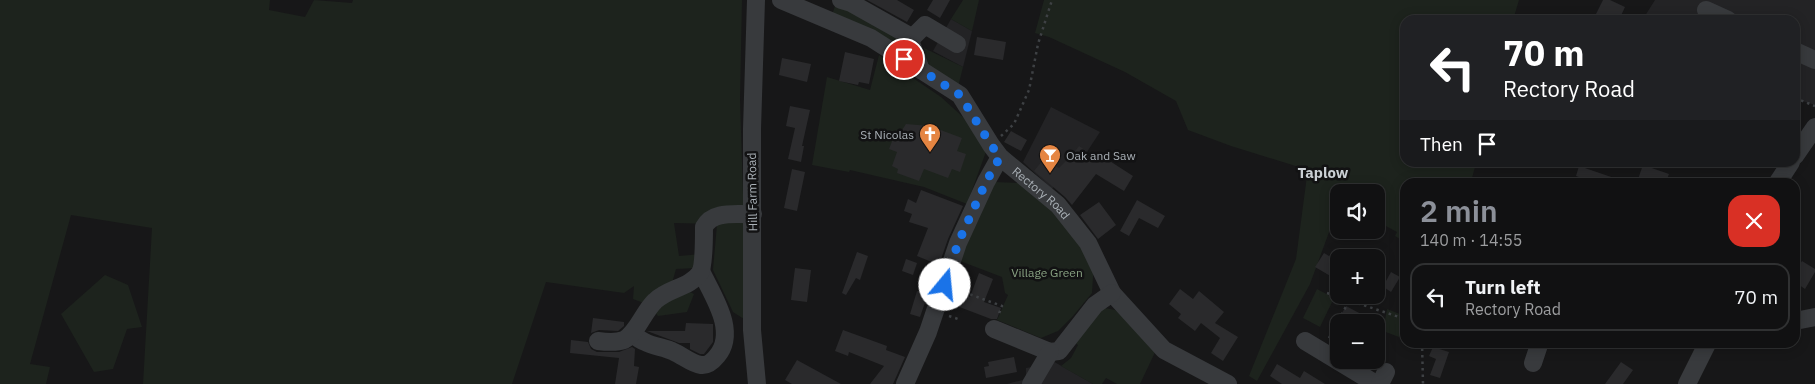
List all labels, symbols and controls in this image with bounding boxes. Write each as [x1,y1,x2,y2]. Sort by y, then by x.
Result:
text: 70 m [1503,30,1585,76]
icon: left [1420,35,1485,100]
pin [883,38,925,80]
icon: arrive [890,45,918,73]
text: Rectory Road [1503,74,1635,103]
church icon: St Nicolas [918,122,942,153]
place label: St Nicolas [860,127,914,142]
icon: arrive [1473,130,1501,158]
text: Then [1420,132,1463,156]
bar icon: Oak and Saw [1038,143,1062,174]
place label: Oak and Saw [1066,148,1136,163]
street label: Hill Farm Road [744,153,760,231]
street label: Rectory Road [1010,163,1074,222]
district label: Taplow [1298,163,1349,182]
map controls [1330,184,1385,369]
button: sound [1330,184,1385,239]
text: 2 min [1420,191,1498,230]
button: close [1728,195,1780,247]
text: 140 m · 14:55 [1420,230,1522,250]
button: + [1330,249,1385,304]
position arrow [918,258,970,310]
park label: Village Green [1011,265,1083,280]
text: Turn left [1465,275,1541,299]
icon: left [1422,283,1450,311]
text: 70 m [1734,285,1778,309]
text: Rectory Road [1465,299,1561,319]
button: − [1330,314,1385,369]

